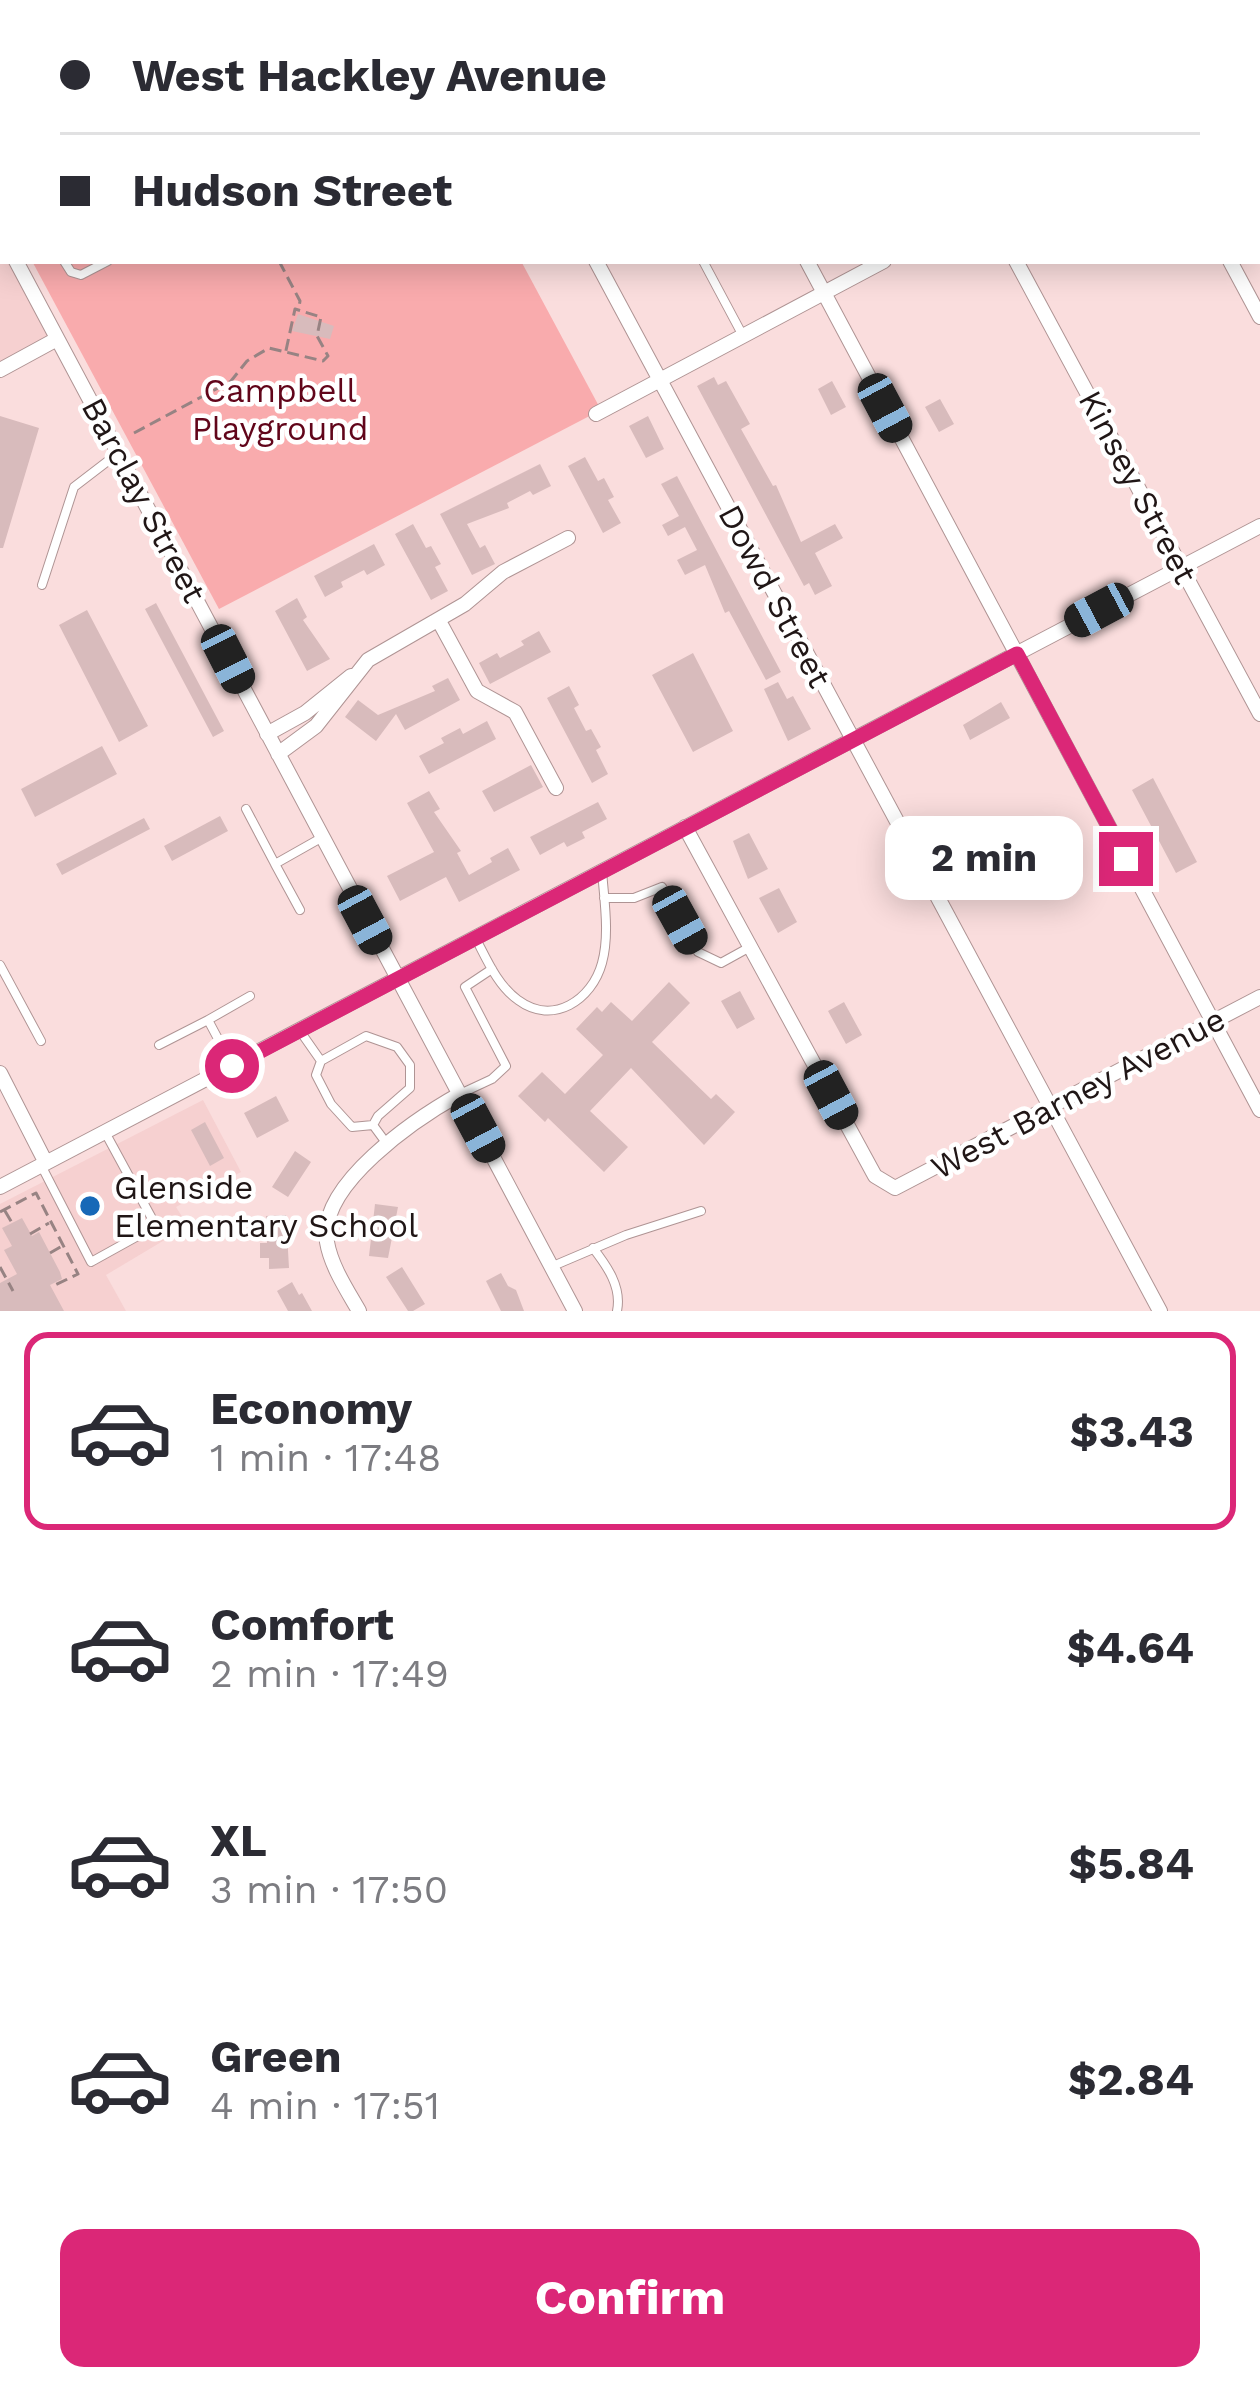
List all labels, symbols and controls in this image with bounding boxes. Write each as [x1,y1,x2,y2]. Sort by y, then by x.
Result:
text: West Hackley Avenue [132,49,607,102]
text: Hudson Street [132,164,452,217]
car [852,368,918,448]
park label: Campbell Playground [192,371,368,448]
street label: Kinsey Street [1071,384,1205,590]
street label: Barclay Street [74,391,214,609]
street label: Dowd Street [711,498,840,694]
car [1059,577,1139,643]
car [196,619,260,699]
callout: 2 min [886,817,1084,901]
route end [1099,832,1153,886]
text: 2 min [931,835,1037,880]
car [332,880,398,960]
car [647,880,713,960]
street label: West Barney Avenue [924,999,1232,1187]
route start [205,1039,259,1093]
car [798,1055,864,1135]
car [445,1088,511,1168]
place label: Glenside Elementary School [114,1168,418,1245]
marker: Glenside Elementary School [77,1193,103,1219]
icon: car [66,1377,174,1485]
text: Economy [210,1382,412,1435]
text: $3.43 [1070,1405,1194,1458]
text: 1 min · 17:48 [210,1435,441,1480]
icon: car [66,1593,174,1701]
text: Comfort [210,1598,394,1651]
text: $4.64 [1067,1621,1194,1674]
text: 2 min · 17:49 [210,1651,449,1696]
icon: car [66,1809,174,1917]
text: XL [210,1814,267,1867]
text: $5.84 [1069,1837,1194,1890]
text: 3 min · 17:50 [210,1867,448,1912]
icon: car [66,2025,174,2133]
text: Green [210,2030,342,2083]
text: $2.84 [1068,2053,1194,2106]
text: 4 min · 17:51 [210,2083,440,2128]
button: Confirm [60,2229,1200,2367]

